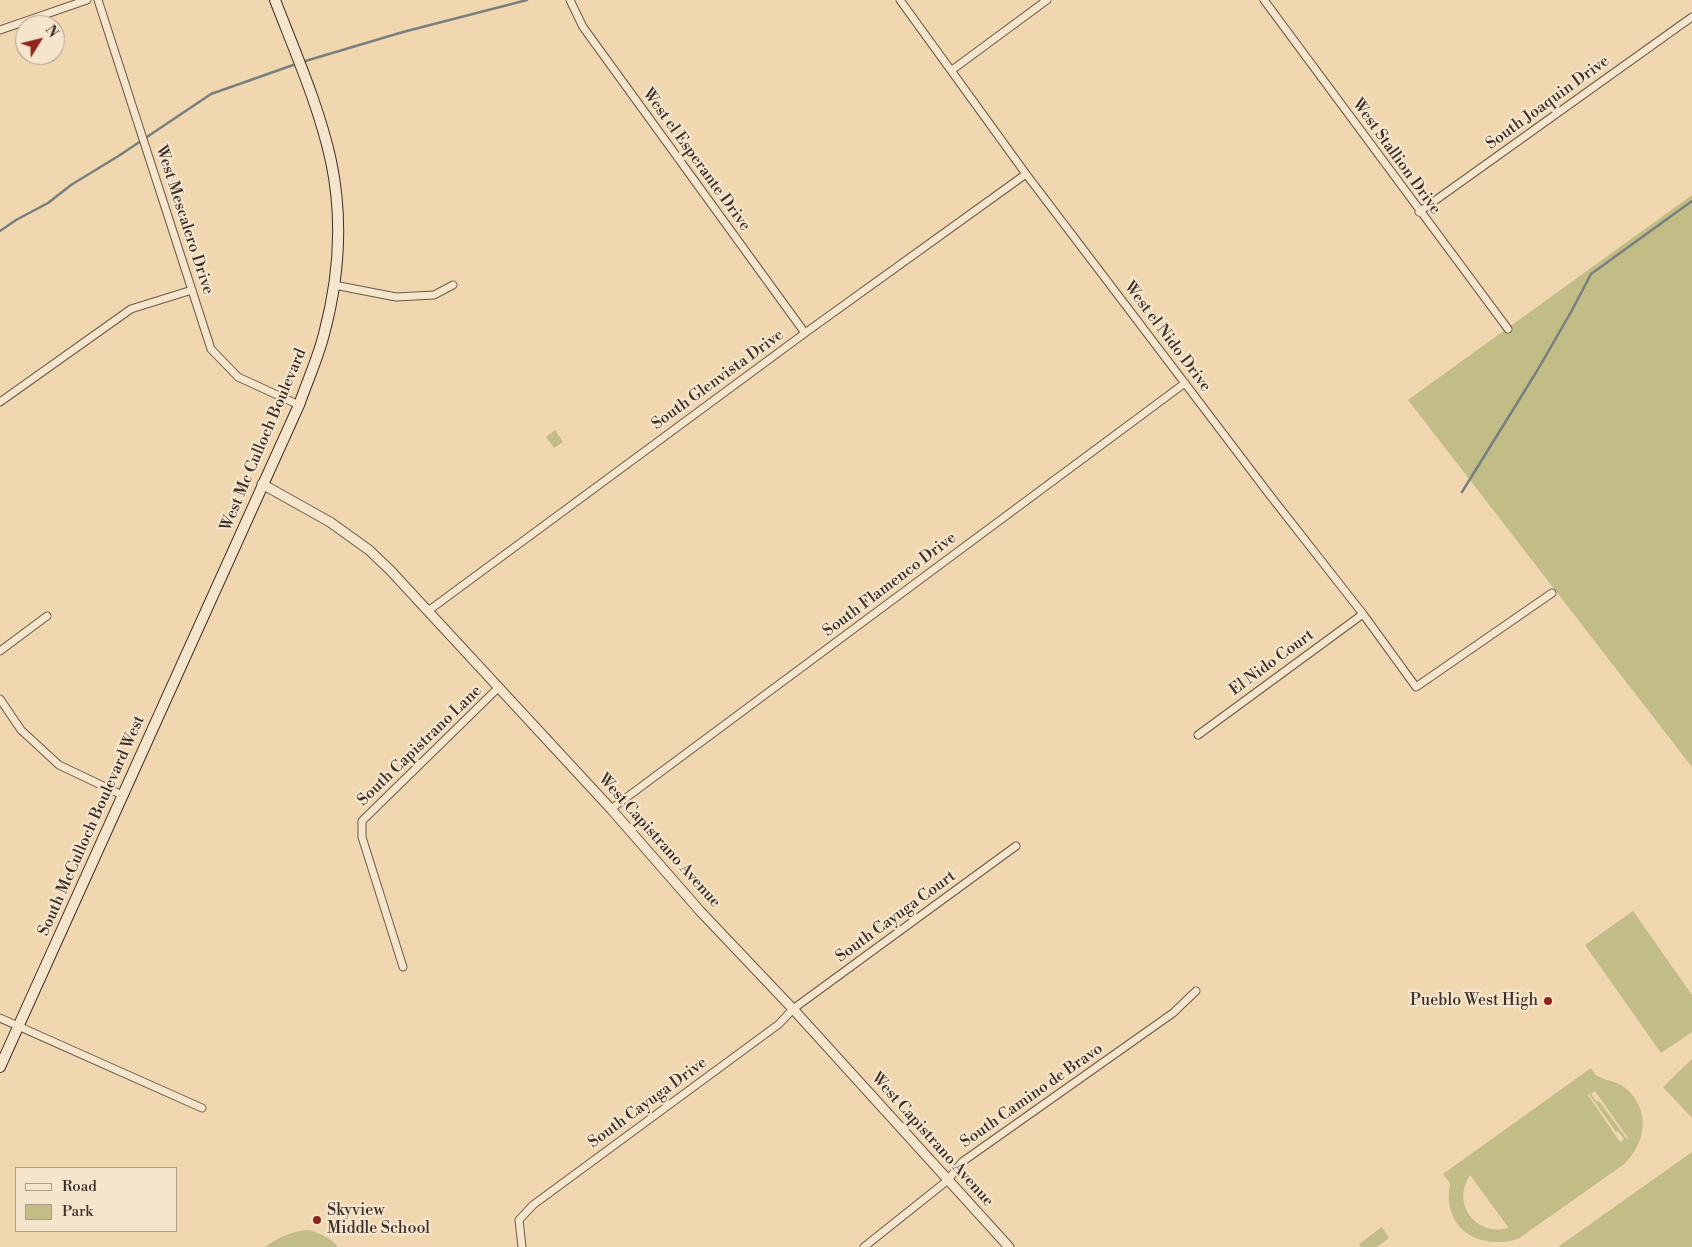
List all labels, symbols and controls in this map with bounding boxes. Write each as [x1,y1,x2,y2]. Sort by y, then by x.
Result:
north arrow [15,15,65,65]
text: N [41,22,62,42]
street label: South Joaquin Drive [1483,52,1613,154]
street label: West el Esperante Drive [638,85,754,235]
street label: West Stallion Drive [1348,95,1444,219]
street label: West Mescalero Drive [151,143,217,297]
street label: West el Nido Drive [1119,278,1215,396]
street label: South Glenvista Drive [648,326,788,434]
street label: West Mc Culloch Boulevard [217,346,311,534]
street label: South Flamenco Drive [820,529,960,641]
street label: El Nido Court [1226,626,1318,700]
street label: South Capistrano Lane [354,682,486,810]
street label: South McCulloch Boulevard West [35,713,149,939]
street label: West Capistrano Avenue [594,770,724,912]
street label: South Cayuga Court [832,867,960,967]
place label: Pueblo West High [1410,991,1538,1011]
marker: Pueblo West High [1542,995,1554,1007]
street label: South Camino de Bravo [957,1040,1107,1152]
street label: South Cayuga Drive [585,1053,711,1153]
street label: West Capistrano Avenue [867,1069,997,1211]
legend [15,1167,178,1232]
text: Road [62,1177,97,1196]
place label: Skyview Middle School [327,1201,430,1239]
text: Park [62,1202,93,1221]
marker: Skyview Middle School [311,1214,323,1226]

